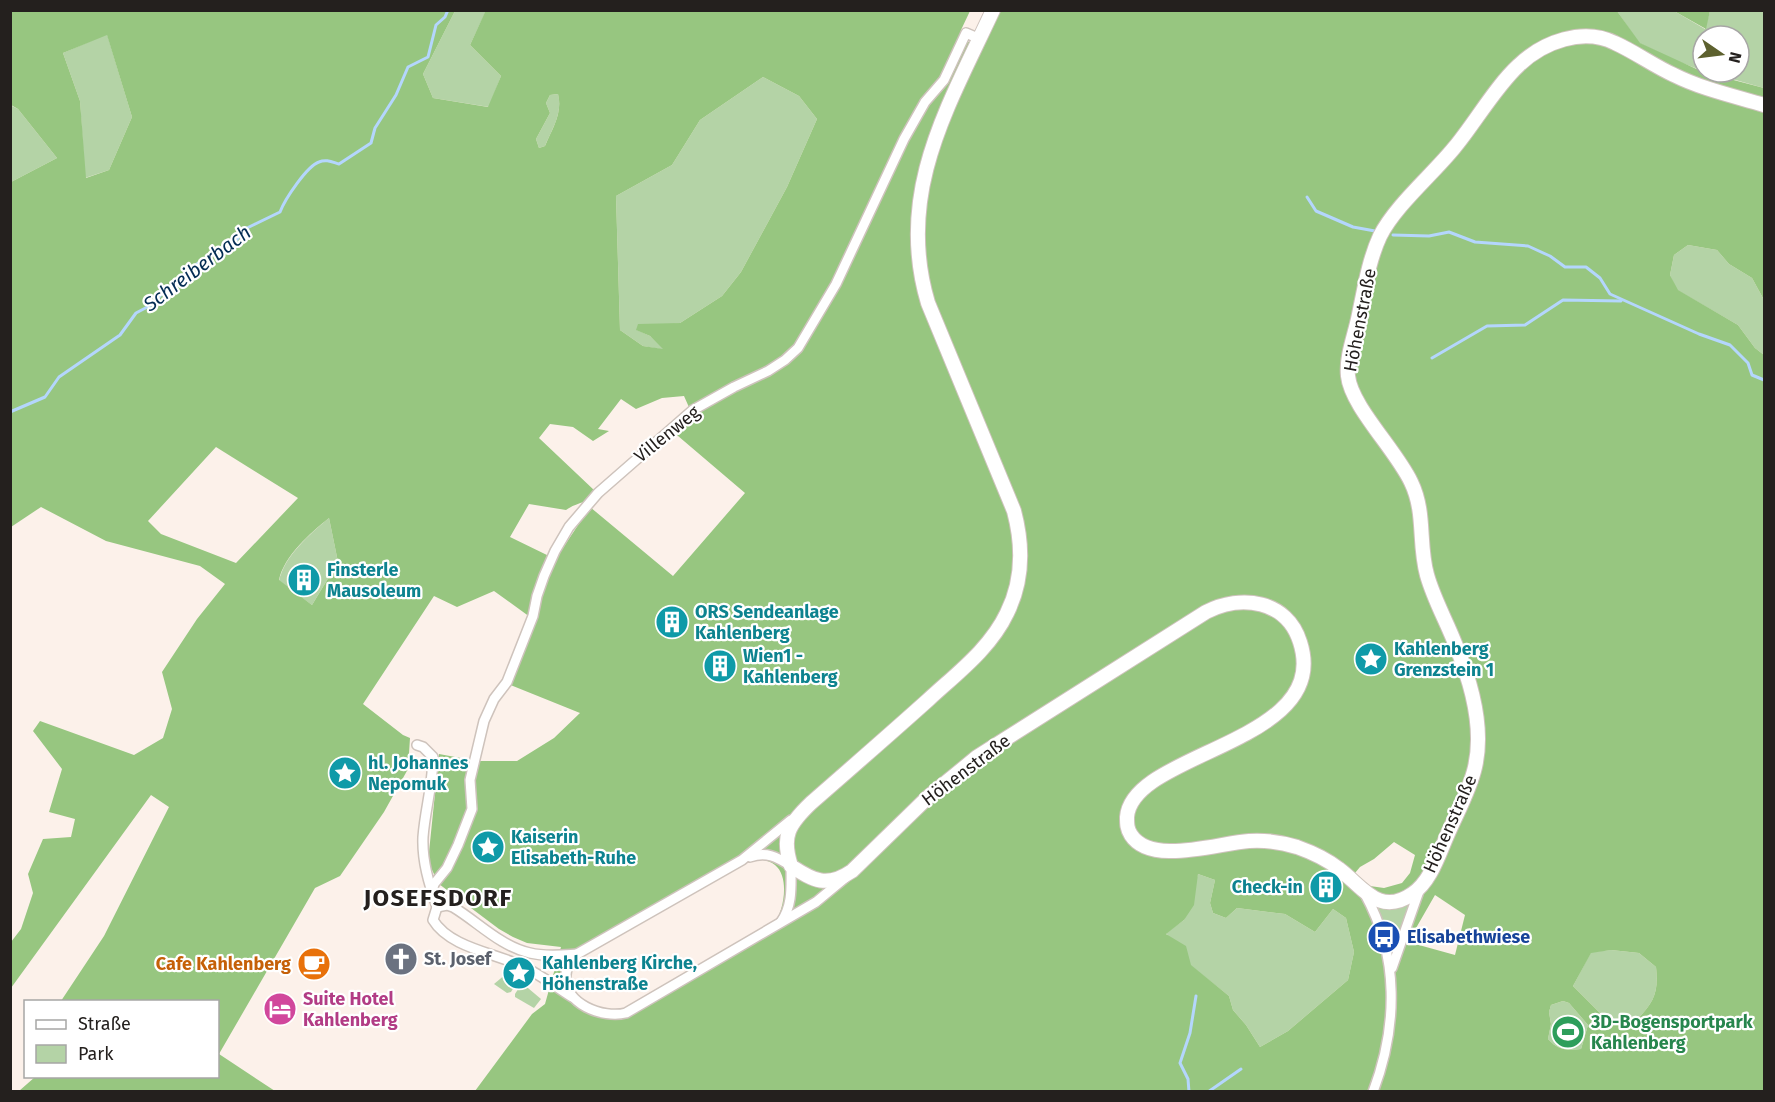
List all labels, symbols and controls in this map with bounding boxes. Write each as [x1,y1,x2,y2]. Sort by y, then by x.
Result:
north arrow [1691,24,1751,84]
text: N [1725,50,1746,65]
water label: Schreiberbach [138,220,255,317]
street label: Höhenstraße [1339,266,1381,374]
street label: Villenweg [630,401,705,467]
place label: Finsterle Mausoleum [327,559,421,602]
building icon: Finsterle Mausoleum [286,562,322,598]
place label: ORS Sendeanlage Kahlenberg [695,601,839,644]
building icon: ORS Sendeanlage Kahlenberg [654,604,690,640]
place label: Kahlenberg Grenzstein 1 [1394,638,1494,681]
place icon: Kahlenberg Grenzstein 1 [1353,641,1389,677]
place label: Wien1 - Kahlenberg [743,645,838,688]
building icon: Wien1 - Kahlenberg [702,648,738,684]
street label: Höhenstraße [917,730,1015,810]
place label: hl. Johannes Nepomuk [368,752,469,795]
place icon: hl. Johannes Nepomuk [327,755,363,791]
street label: Höhenstraße [1419,771,1481,877]
place label: Kaiserin Elisabeth-Ruhe [511,826,636,869]
place icon: Kaiserin Elisabeth-Ruhe [470,829,506,865]
building icon: Check-in [1308,869,1344,905]
place label: Check-in [1232,876,1303,898]
district label: JOSEFSDORF [362,884,513,912]
bus stop icon: Elisabethwiese [1366,919,1402,955]
place label: Elisabethwiese [1407,926,1530,948]
church icon: St. Josef [383,941,419,977]
cafe icon: Cafe Kahlenberg [296,946,332,982]
place label: St. Josef [424,948,493,970]
place label: Kahlenberg Kirche, Höhenstraße [542,952,697,995]
place label: Cafe Kahlenberg [156,953,291,975]
place icon: Kahlenberg Kirche, Höhenstraße [501,955,537,991]
place label: Suite Hotel Kahlenberg [303,988,398,1031]
hotel icon: Suite Hotel Kahlenberg [262,991,298,1027]
legend [24,1000,219,1078]
place label: 3D-Bogensportpark Kahlenberg [1590,1011,1754,1054]
text: Straße [78,1013,131,1035]
sports icon: 3D-Bogensportpark Kahlenberg [1550,1014,1586,1050]
text: Park [78,1043,114,1065]

